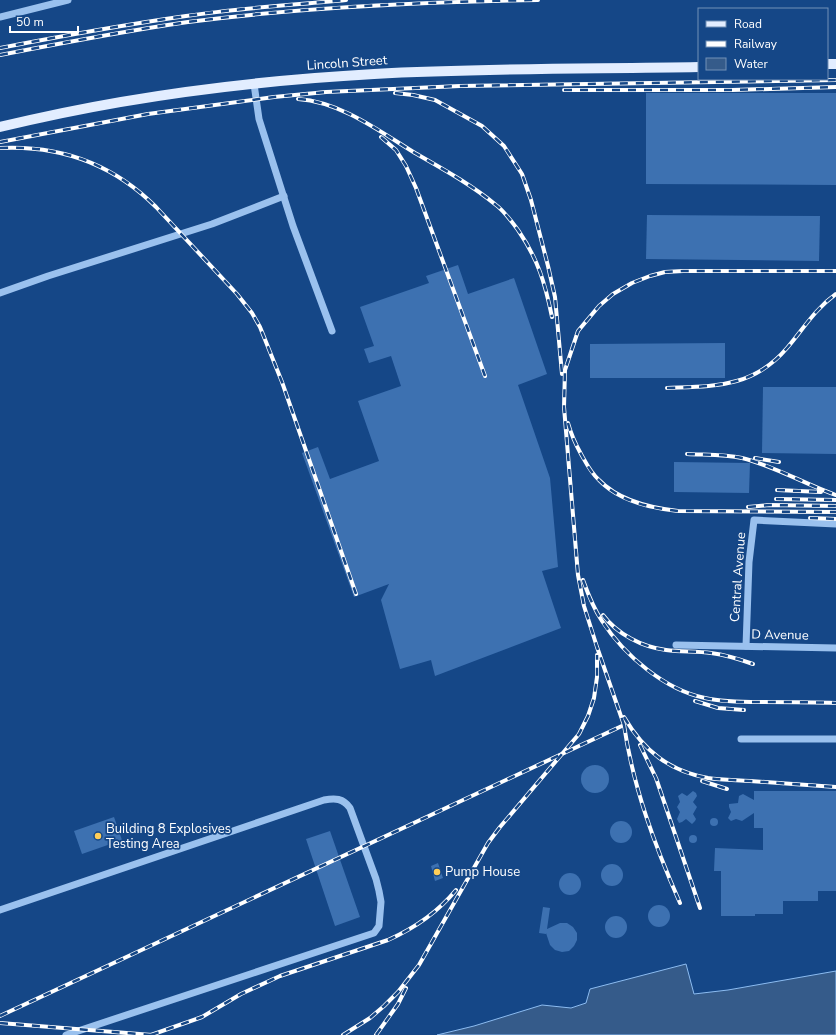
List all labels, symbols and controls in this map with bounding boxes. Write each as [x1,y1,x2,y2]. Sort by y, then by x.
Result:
scale bar [10,8,78,34]
legend [698,8,828,80]
text: 50 m [16,14,44,30]
text: Road [734,16,762,32]
text: Railway [734,36,778,52]
street label: Lincoln Street [306,51,388,75]
text: Water [734,56,768,72]
street label: Central Avenue [726,531,750,623]
street label: D Avenue [751,626,809,644]
place label: Building 8 Explosives Testing Area [106,820,231,853]
marker: Building 8 Explosives Testing Area [93,831,103,841]
place label: Pump House [445,863,520,881]
marker: Pump House [432,867,442,877]

